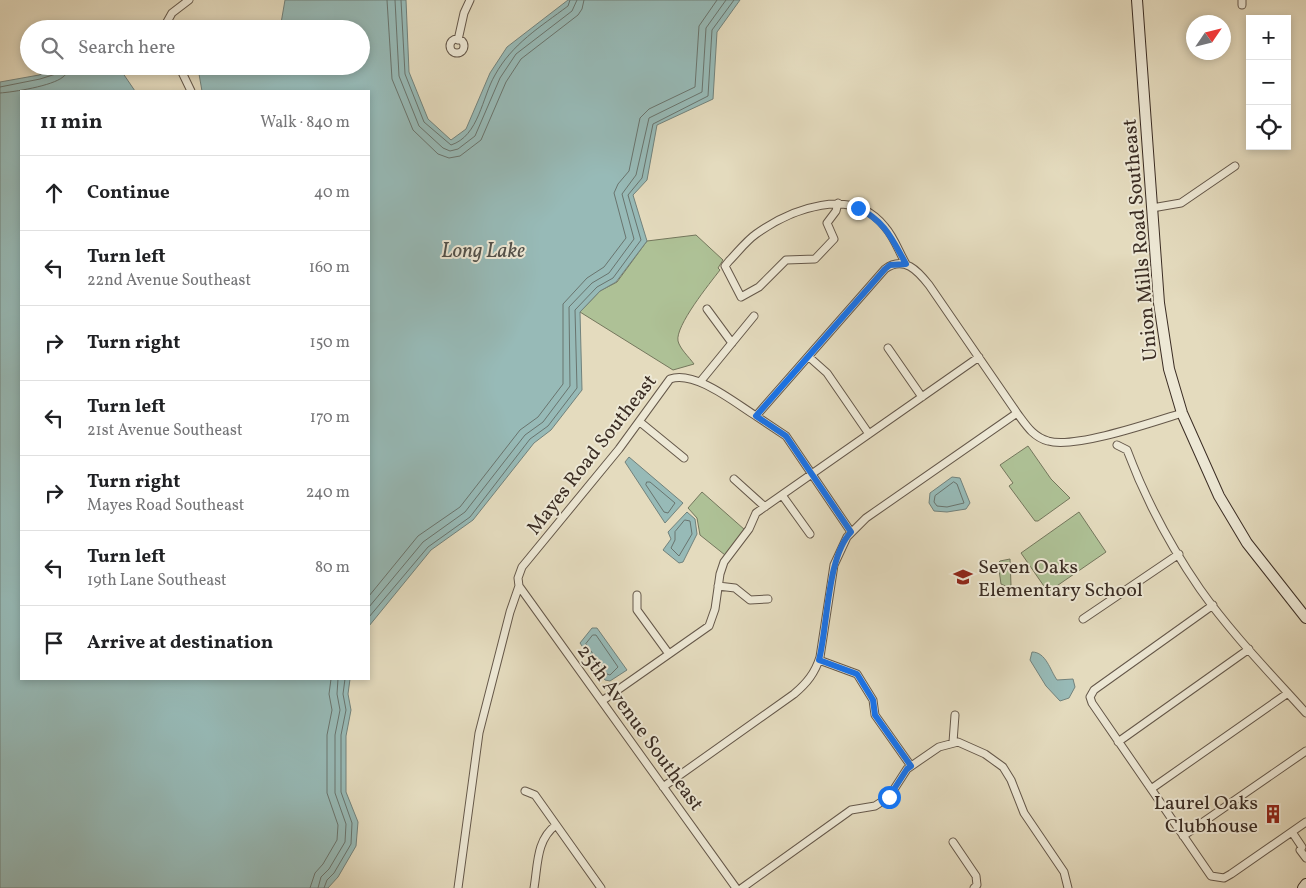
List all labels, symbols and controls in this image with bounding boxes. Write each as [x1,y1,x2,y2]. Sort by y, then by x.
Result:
north arrow [1186,15,1231,60]
map controls [1246,15,1291,150]
button: + [1246,15,1291,60]
search box [20,20,370,75]
icon: search [38,34,66,62]
text: Search here [78,35,175,61]
button: − [1246,60,1291,105]
button: locate [1246,105,1291,150]
text: 11 min [40,108,103,137]
text: Walk · 840 m [260,112,350,134]
street label: Union Mills Road Southeast [1116,117,1166,362]
icon: ahead [40,179,68,207]
text: Continue [87,180,170,206]
text: 40 m [314,182,350,204]
route end [847,197,870,220]
water label: Long Lake [441,237,525,266]
text: Turn left [87,244,166,270]
icon: left [40,254,68,282]
text: 160 m [309,257,350,279]
text: 22nd Avenue Southeast [87,270,251,292]
icon: right [40,329,68,357]
text: Turn right [87,330,180,356]
text: 150 m [309,332,350,354]
street label: Mayes Road Southeast [521,369,664,541]
text: Turn left [87,394,166,420]
icon: left [40,404,68,432]
text: 170 m [310,407,350,429]
text: 21st Avenue Southeast [87,420,243,442]
text: Turn right [87,469,180,495]
icon: right [40,479,68,507]
text: 240 m [306,482,350,504]
text: Mayes Road Southeast [87,495,244,517]
text: Turn left [87,544,166,570]
icon: left [40,554,68,582]
place label: Seven Oaks Elementary School [978,554,1143,605]
text: 80 m [315,557,350,579]
school or university icon: Seven Oaks Elementary School [952,566,974,588]
text: 19th Lane Southeast [87,570,227,592]
icon: arrive [40,629,68,657]
text: Arrive at destination [87,630,273,656]
street label: 25th Avenue Southeast [569,639,709,817]
route start [878,786,901,809]
place label: Laurel Oaks Clubhouse [1154,790,1258,841]
building icon: Laurel Oaks Clubhouse [1262,803,1284,825]

